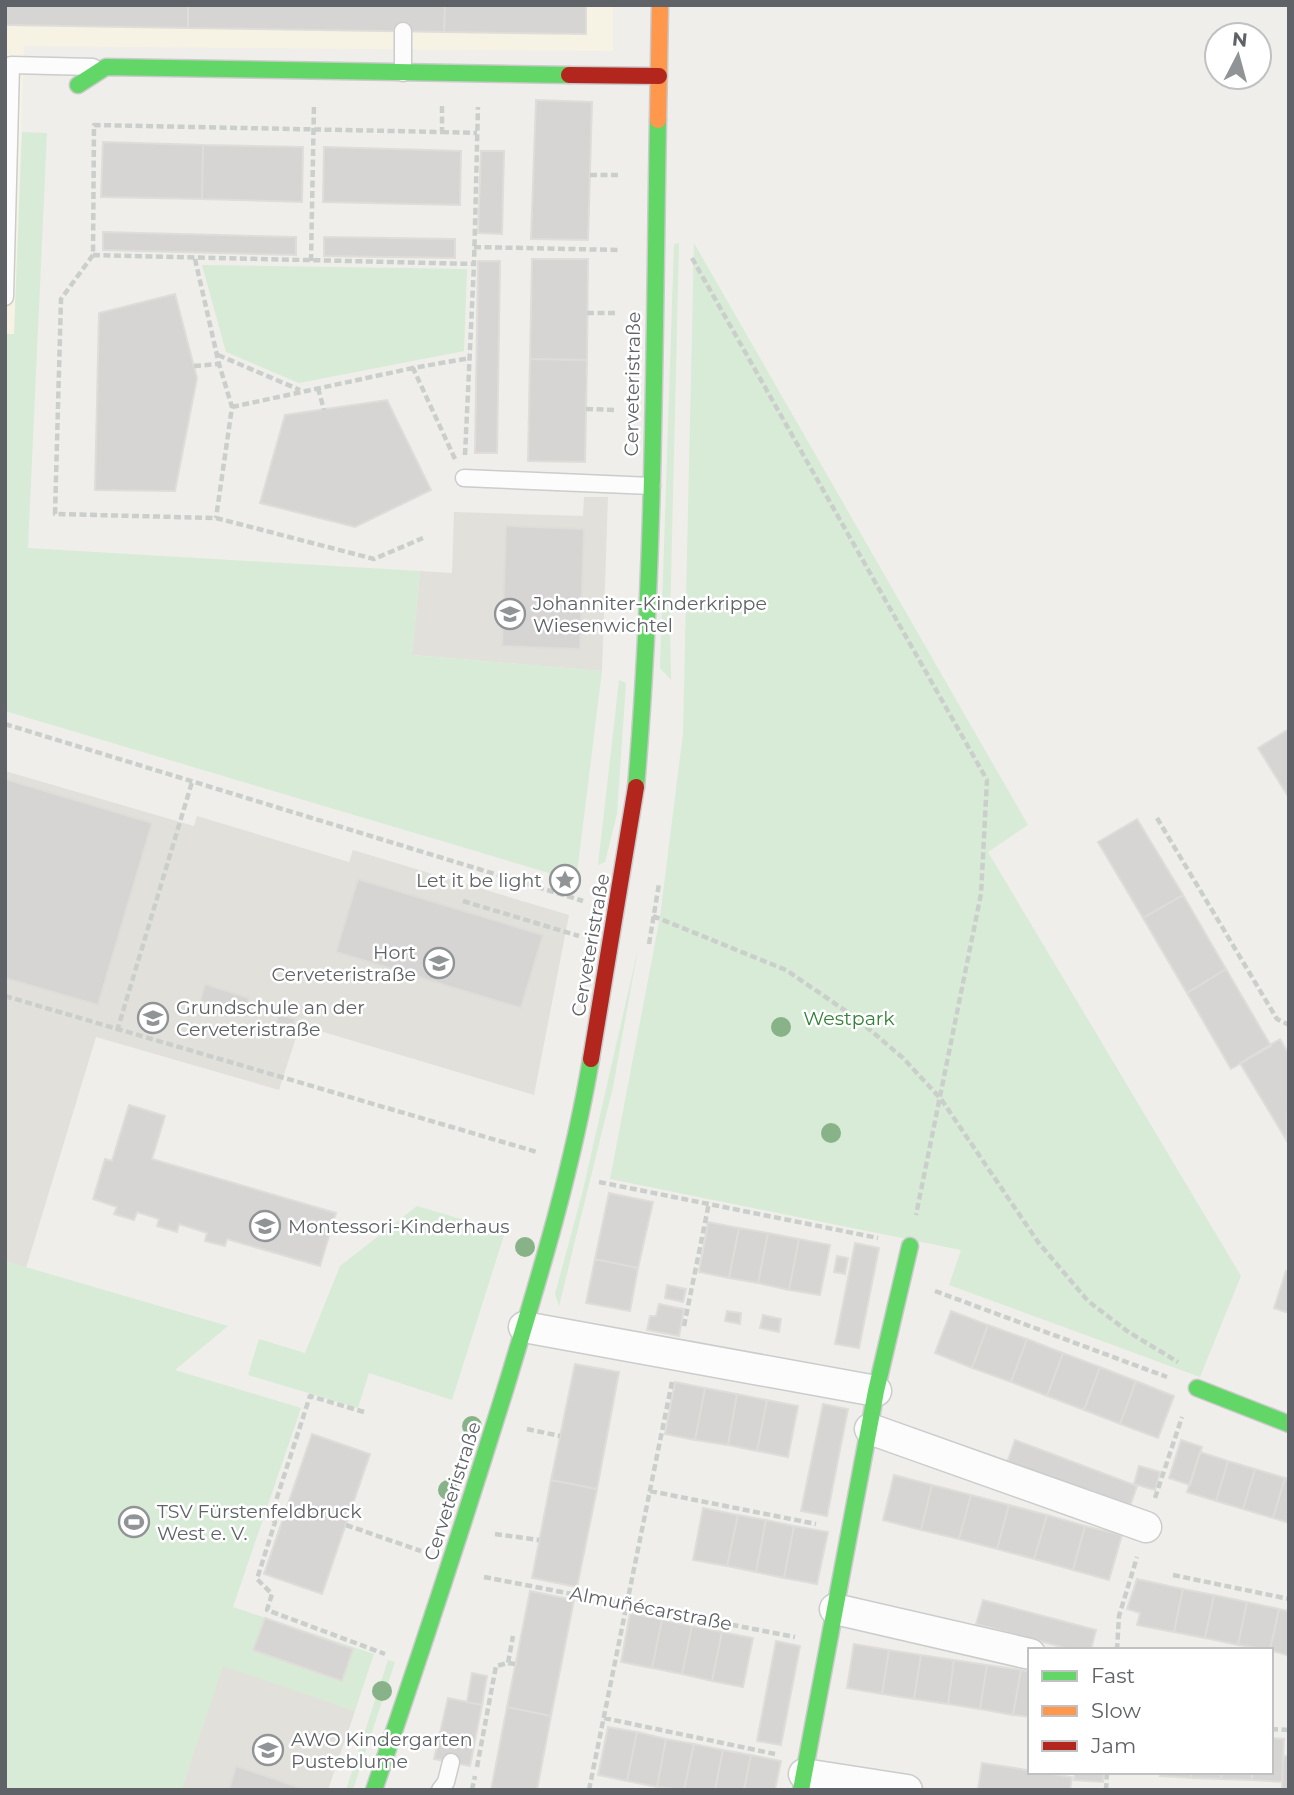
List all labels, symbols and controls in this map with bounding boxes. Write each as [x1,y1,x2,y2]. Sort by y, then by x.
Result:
north arrow [1203,21,1273,91]
text: N [1231,27,1249,52]
street label: Cerveteristraße [620,312,645,456]
place label: Johanniter-Kinderkrippe Wiesenwichtel [532,592,767,637]
school or university icon: Johanniter-Kinderkrippe Wiesenwichtel [493,597,527,631]
place icon: Let it be light [548,863,582,897]
place label: Let it be light [416,869,542,892]
street label: Cerveteristraße [567,872,614,1018]
place label: Hort Cerveteristraße [271,941,416,986]
school or university icon: Hort Cerveteristraße [422,946,456,980]
place label: Grundschule an der Cerveteristraße [176,996,365,1041]
school or university icon: Grundschule an der Cerveteristraße [136,1001,170,1035]
park label: Westpark [803,1007,895,1030]
school or university icon: Montessori-Kinderhaus [248,1209,282,1243]
place label: Montessori-Kinderhaus [288,1215,509,1238]
street label: Cerveteristraße [419,1419,486,1563]
place label: TSV Fürstenfeldbruck West e. V. [157,1500,362,1545]
sports icon: TSV Fürstenfeldbruck West e. V. [117,1505,151,1539]
street label: Almuñécarstraße [568,1581,734,1635]
legend [1028,1648,1273,1774]
text: Fast [1091,1663,1135,1688]
text: Slow [1091,1698,1141,1723]
place label: AWO Kindergarten Pusteblume [291,1728,473,1773]
school or university icon: AWO Kindergarten Pusteblume [251,1733,285,1767]
text: Jam [1090,1733,1136,1758]

